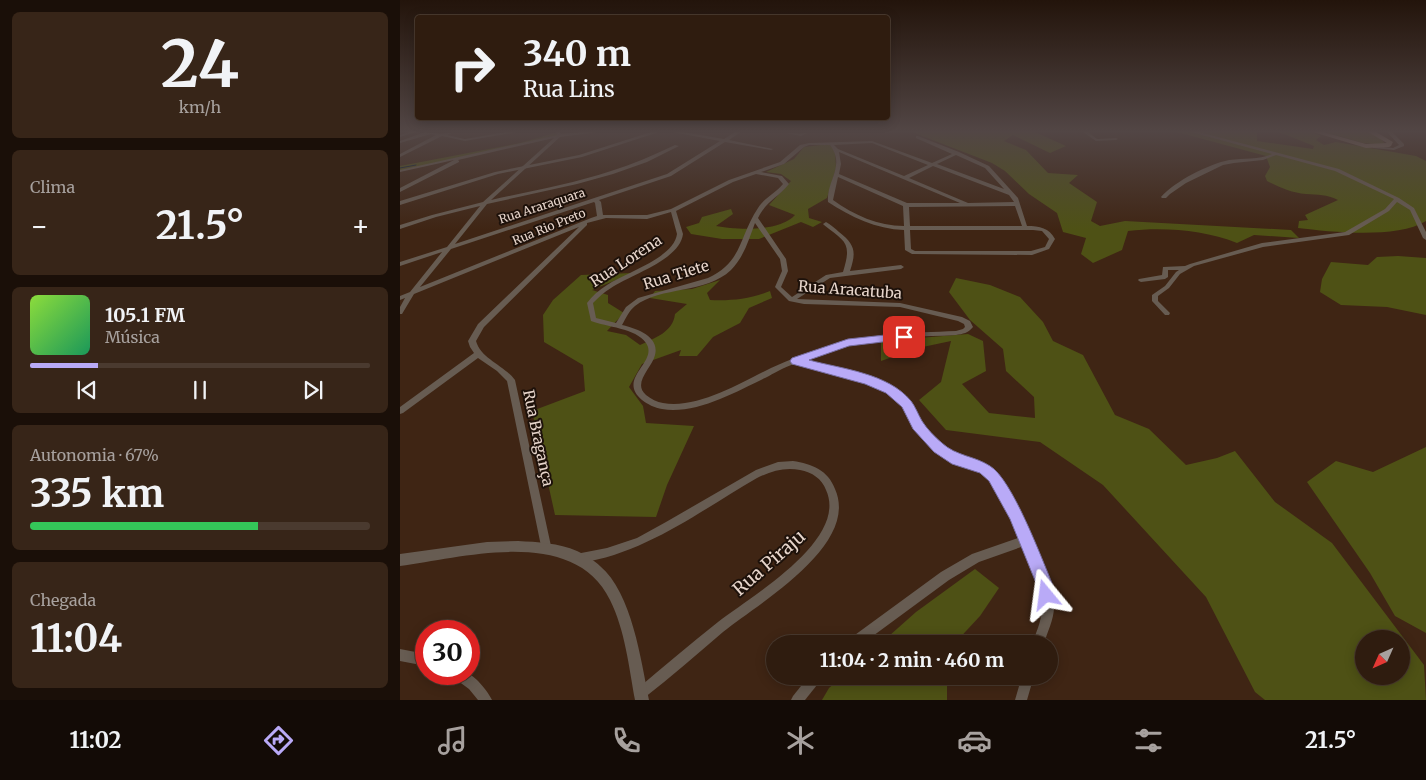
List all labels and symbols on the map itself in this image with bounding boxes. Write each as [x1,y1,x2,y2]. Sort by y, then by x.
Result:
street label: Rua Araraquara [497,184,587,227]
street label: Rua Rio Preto [510,205,588,248]
street label: Rua Lorena [586,230,665,291]
street label: Rua Tiete [641,255,711,294]
street label: Rua Aracatuba [797,276,903,303]
pin [883,316,925,358]
street label: Rua Bragança [519,388,558,488]
street label: Rua Piraju [728,525,810,600]
position arrow [1019,568,1071,620]
speed limit sign: 30 [415,620,480,685]
north arrow [1355,630,1410,685]

